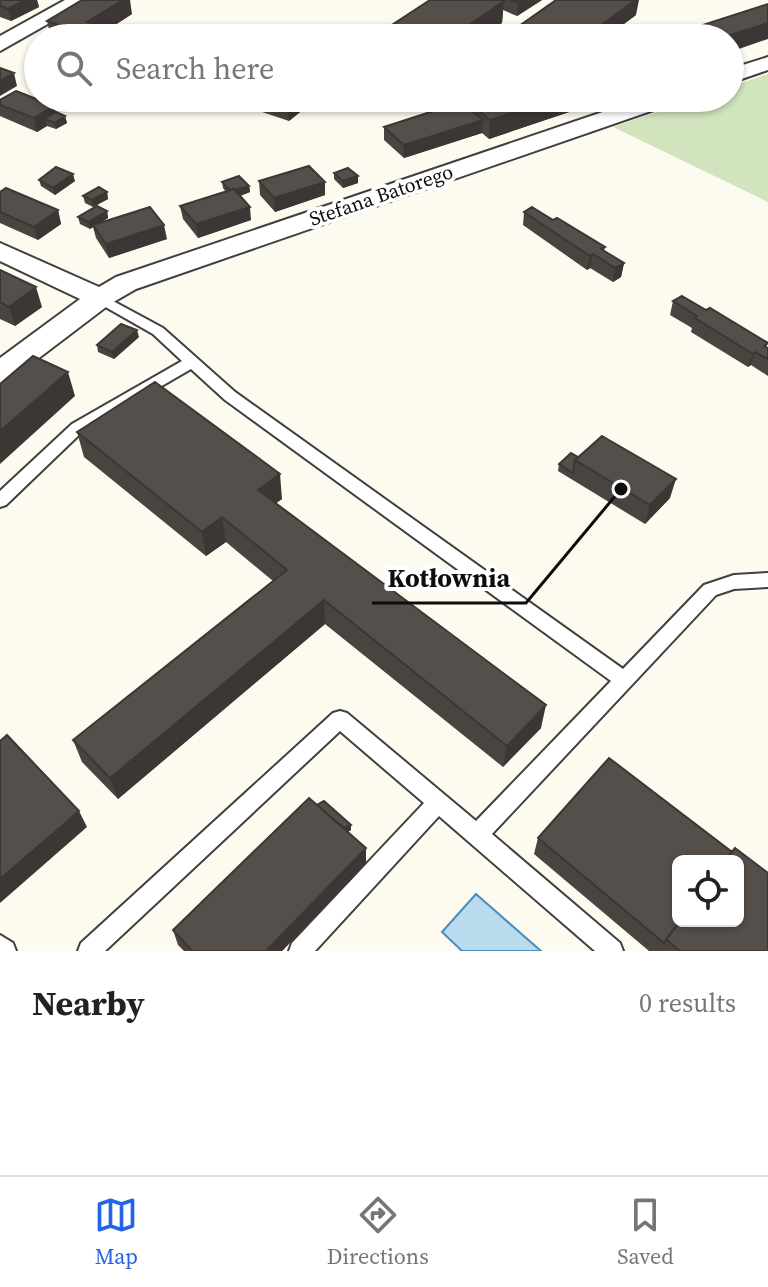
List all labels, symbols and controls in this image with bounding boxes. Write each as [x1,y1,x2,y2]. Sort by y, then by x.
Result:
search box [24,24,744,112]
icon: search [52,46,96,90]
text: Search here [116,48,274,89]
street label: Stefana Batorego [305,157,457,233]
callout: Kotłownia [372,553,526,603]
text: Kotłownia [388,560,511,596]
map controls [672,855,744,927]
button: locate [672,855,744,927]
text: Nearby [32,980,145,1026]
text: 0 results [639,985,736,1021]
tab: Map [94,1193,138,1271]
tab: Directions [327,1193,429,1271]
tab: Saved [617,1193,674,1271]

